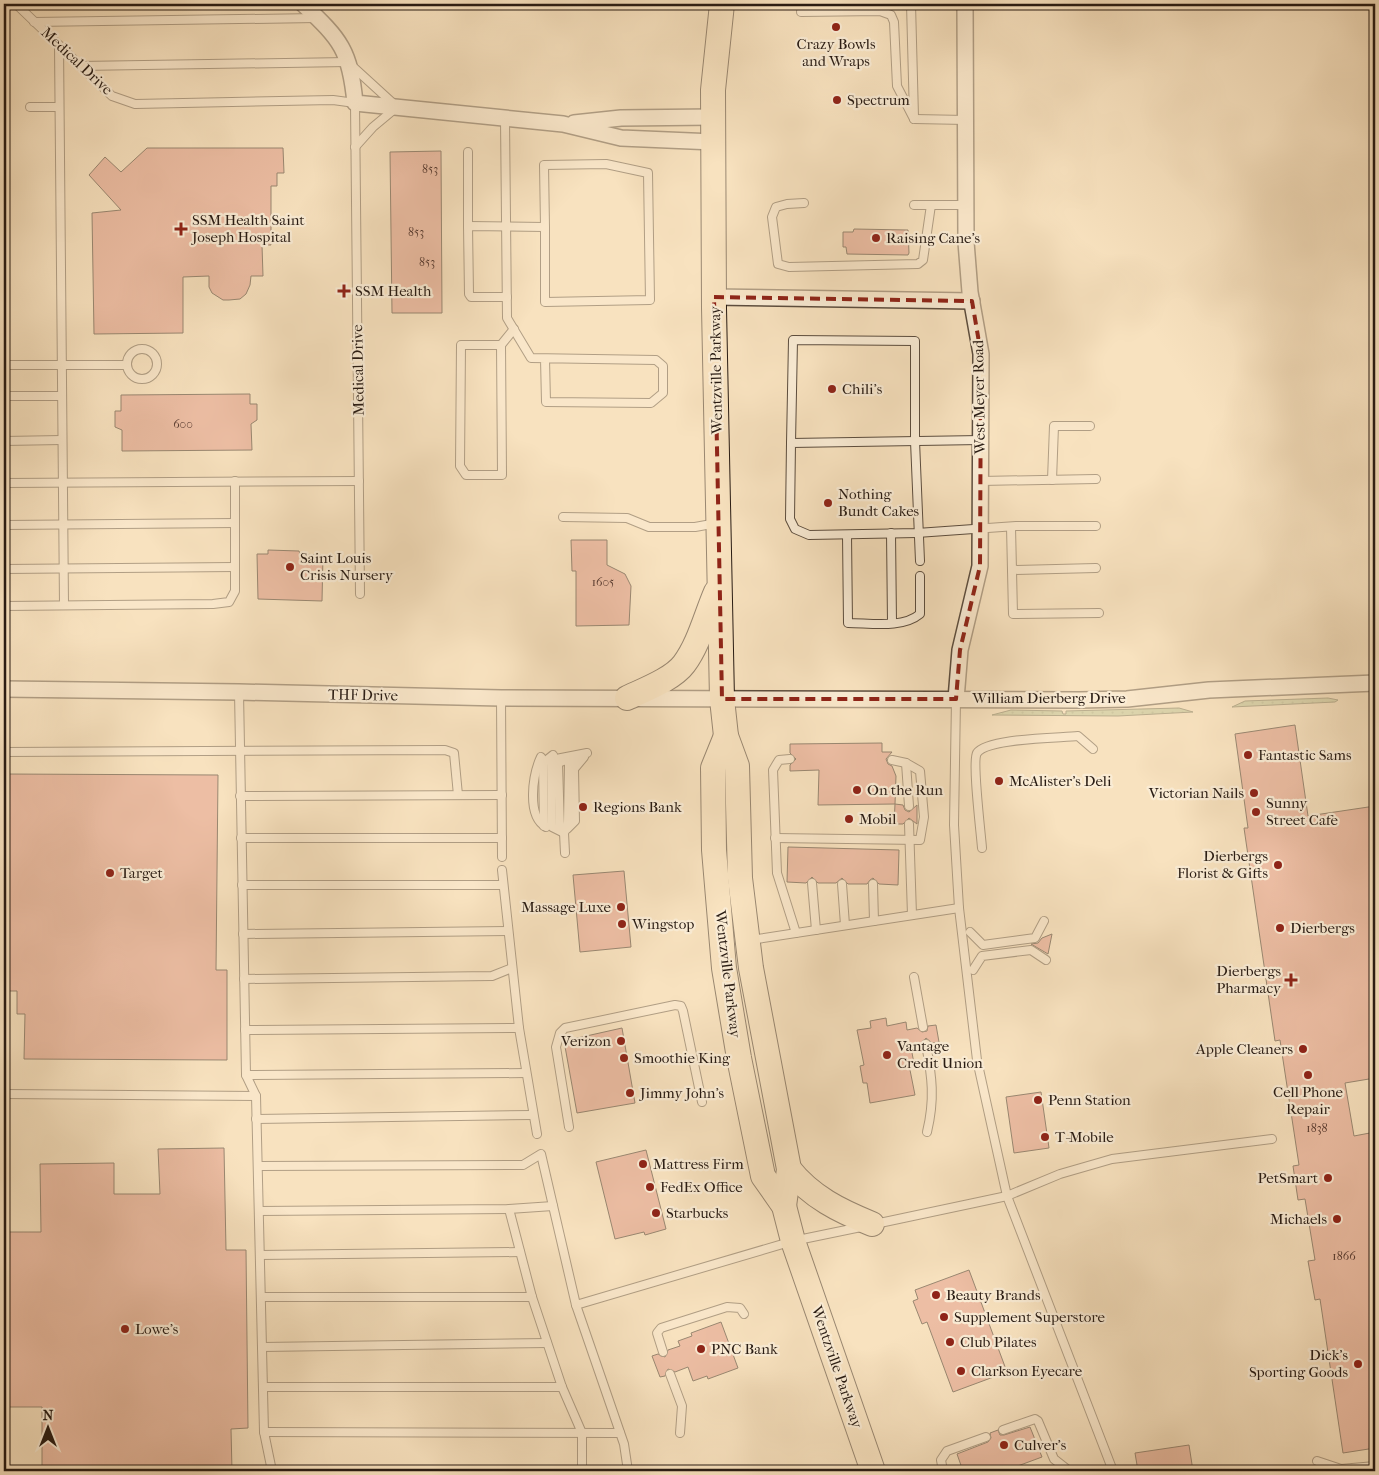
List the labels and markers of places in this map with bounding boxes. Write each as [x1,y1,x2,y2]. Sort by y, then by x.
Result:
marker: Crazy Bowls and Wraps [830,21,842,33]
place label: Crazy Bowls and Wraps [797,35,876,70]
place label: Spectrum [847,91,910,109]
marker: Spectrum [831,94,843,106]
place label: SSM Health Saint Joseph Hospital [191,211,305,246]
marker: SSM Health Saint Joseph Hospital [174,222,188,236]
place label: Raising Cane's [886,229,981,247]
marker: Raising Cane's [870,232,882,244]
place label: SSM Health [355,282,432,300]
marker: SSM Health [337,284,351,298]
place label: Chili's [842,380,883,398]
marker: Chili's [826,383,838,395]
place label: Nothing Bundt Cakes [838,485,920,520]
marker: Nothing Bundt Cakes [822,497,834,509]
place label: Saint Louis Crisis Nursery [300,549,394,584]
marker: Saint Louis Crisis Nursery [284,561,296,573]
place label: Fantastic Sams [1258,746,1352,764]
marker: Fantastic Sams [1242,749,1254,761]
place label: McAlister's Deli [1009,772,1112,790]
marker: McAlister's Deli [993,775,1005,787]
place label: On the Run [867,781,943,799]
marker: On the Run [851,784,863,796]
place label: Victorian Nails [1148,784,1244,802]
marker: Victorian Nails [1248,787,1260,799]
place label: Sunny Street Cafe [1266,794,1339,829]
place label: Regions Bank [593,798,682,816]
marker: Regions Bank [577,801,589,813]
marker: Sunny Street Cafe [1250,806,1262,818]
place label: Mobil [859,810,896,828]
marker: Mobil [843,813,855,825]
place label: Dierbergs Florist & Gifts [1177,847,1268,882]
marker: Dierbergs Florist & Gifts [1272,859,1284,871]
place label: Target [120,864,164,882]
marker: Target [104,867,116,879]
place label: Massage Luxe [521,898,612,916]
marker: Massage Luxe [615,901,627,913]
place label: Wingstop [631,915,694,933]
marker: Wingstop [616,918,628,930]
place label: Dierbergs [1290,919,1355,937]
marker: Dierbergs [1274,922,1286,934]
place label: Dierbergs Pharmacy [1216,962,1282,997]
marker: Dierbergs Pharmacy [1285,974,1297,986]
place label: Verizon [560,1032,611,1050]
marker: Verizon [615,1035,627,1047]
place label: Vantage Credit Union [896,1037,983,1072]
place label: Apple Cleaners [1195,1040,1293,1058]
marker: Apple Cleaners [1297,1043,1309,1055]
place label: Smoothie King [634,1049,731,1067]
marker: Vantage Credit Union [881,1049,893,1061]
marker: Smoothie King [618,1052,630,1064]
marker: Cell Phone Repair [1302,1069,1314,1081]
place label: Cell Phone Repair [1273,1083,1344,1118]
place label: Jimmy John's [639,1084,725,1102]
marker: Jimmy John's [624,1087,636,1099]
place label: Penn Station [1048,1091,1131,1109]
marker: Penn Station [1032,1094,1044,1106]
place label: T-Mobile [1055,1128,1114,1146]
marker: T-Mobile [1039,1131,1051,1143]
place label: Mattress Firm [653,1155,744,1173]
marker: Mattress Firm [637,1158,649,1170]
place label: PetSmart [1258,1169,1319,1187]
marker: PetSmart [1322,1172,1334,1184]
place label: FedEx Office [660,1178,743,1196]
marker: FedEx Office [644,1181,656,1193]
place label: Starbucks [666,1204,729,1222]
marker: Starbucks [650,1207,662,1219]
place label: Michaels [1270,1210,1327,1228]
marker: Michaels [1331,1213,1343,1225]
place label: Beauty Brands [946,1286,1041,1304]
marker: Beauty Brands [930,1289,942,1301]
place label: Supplement Superstore [954,1308,1106,1326]
marker: Supplement Superstore [938,1311,950,1323]
place label: Lowe's [135,1320,179,1338]
marker: Lowe's [119,1323,131,1335]
place label: Club Pilates [960,1333,1037,1351]
marker: Club Pilates [944,1336,956,1348]
place label: PNC Bank [711,1340,778,1358]
marker: PNC Bank [695,1343,707,1355]
place label: Dick's Sporting Goods [1249,1346,1348,1381]
marker: Dick's Sporting Goods [1352,1358,1364,1370]
place label: Clarkson Eyecare [971,1362,1083,1380]
marker: Clarkson Eyecare [955,1365,967,1377]
place label: Culver's [1014,1436,1067,1454]
marker: Culver's [998,1439,1010,1451]

